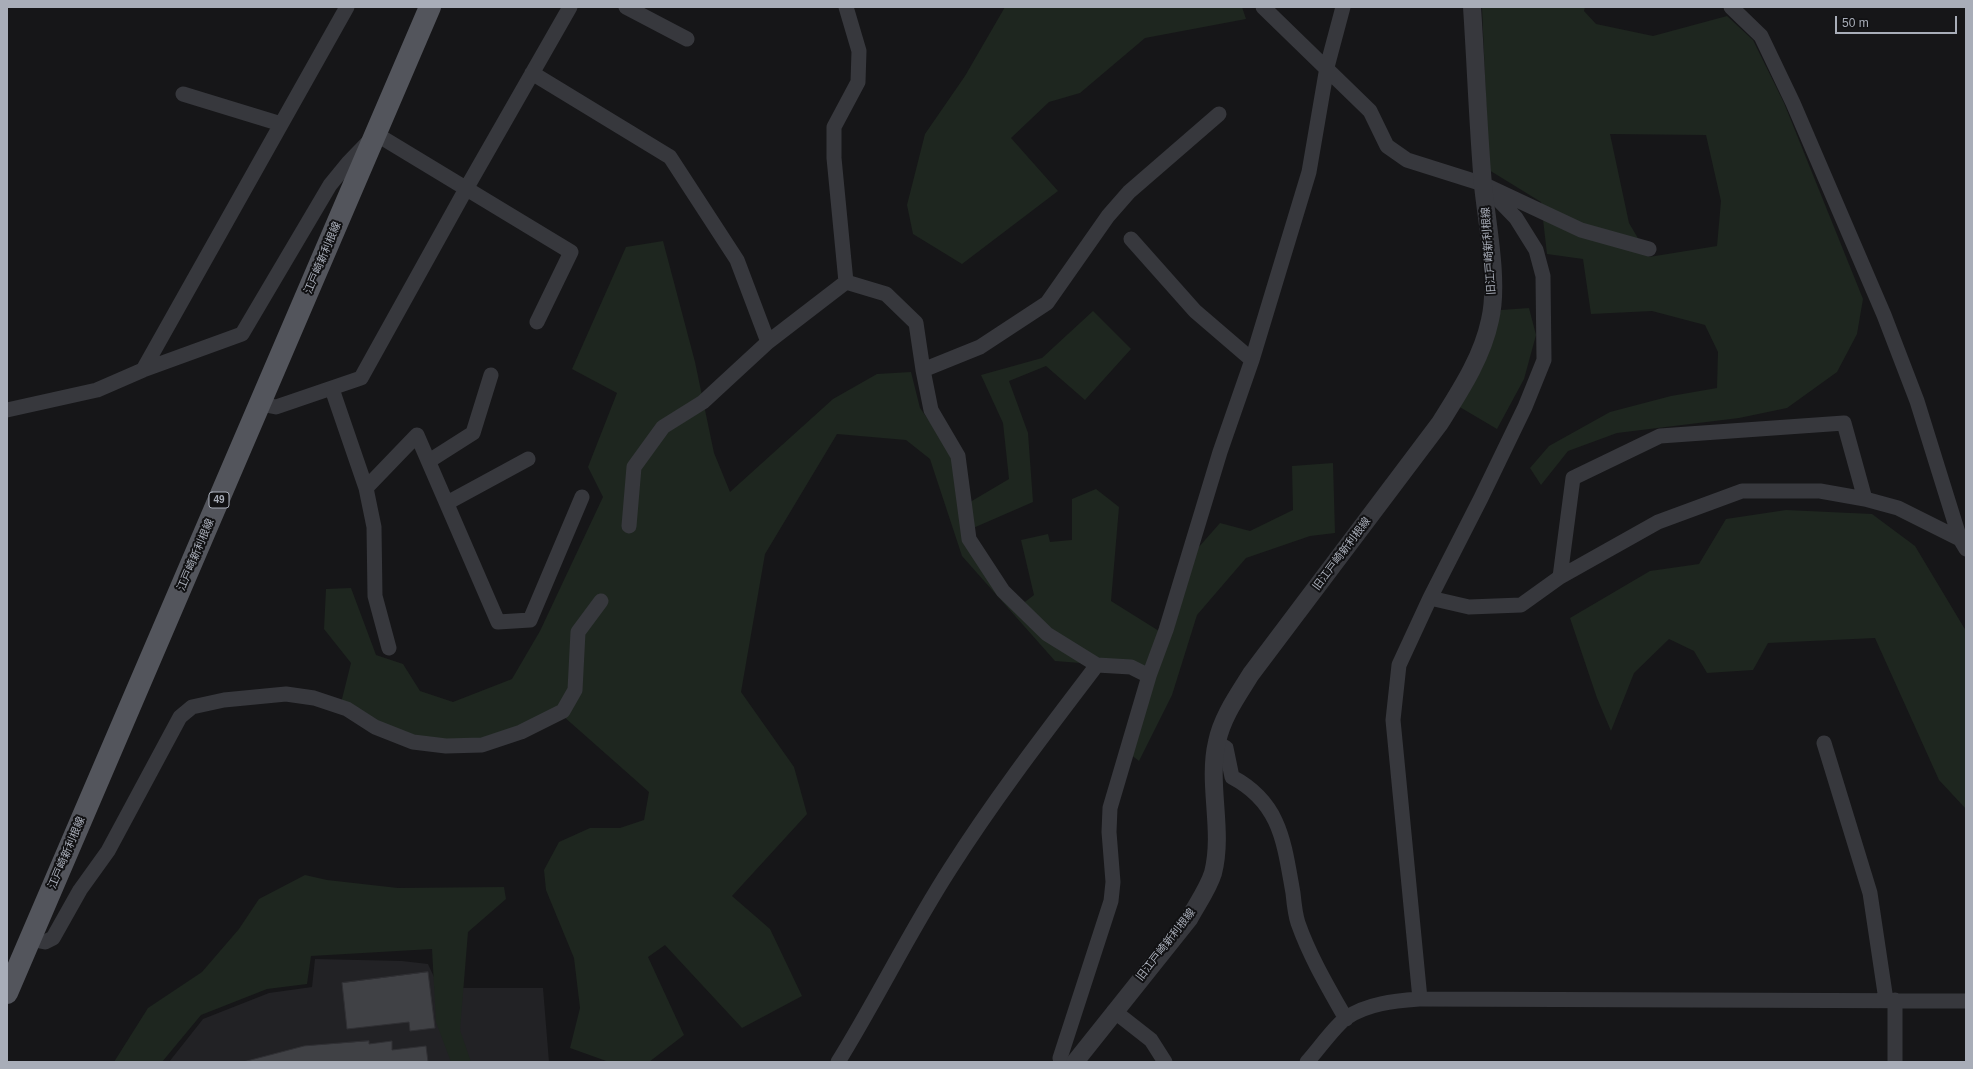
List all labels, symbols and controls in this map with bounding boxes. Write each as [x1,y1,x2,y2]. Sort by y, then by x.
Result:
scale bar [1837,8,1959,34]
text: 50 m [1842,16,1869,30]
street label: 旧江戸崎新利根線 [1479,207,1499,295]
street label: 江戸崎新利根線 [302,220,344,296]
road number: 49 [209,492,229,508]
street label: 旧江戸崎新利根線 [1310,515,1374,593]
street label: 江戸崎新利根線 [175,517,217,593]
street label: 江戸崎新利根線 [46,815,88,891]
street label: 旧江戸崎新利根線 [1134,906,1198,984]

